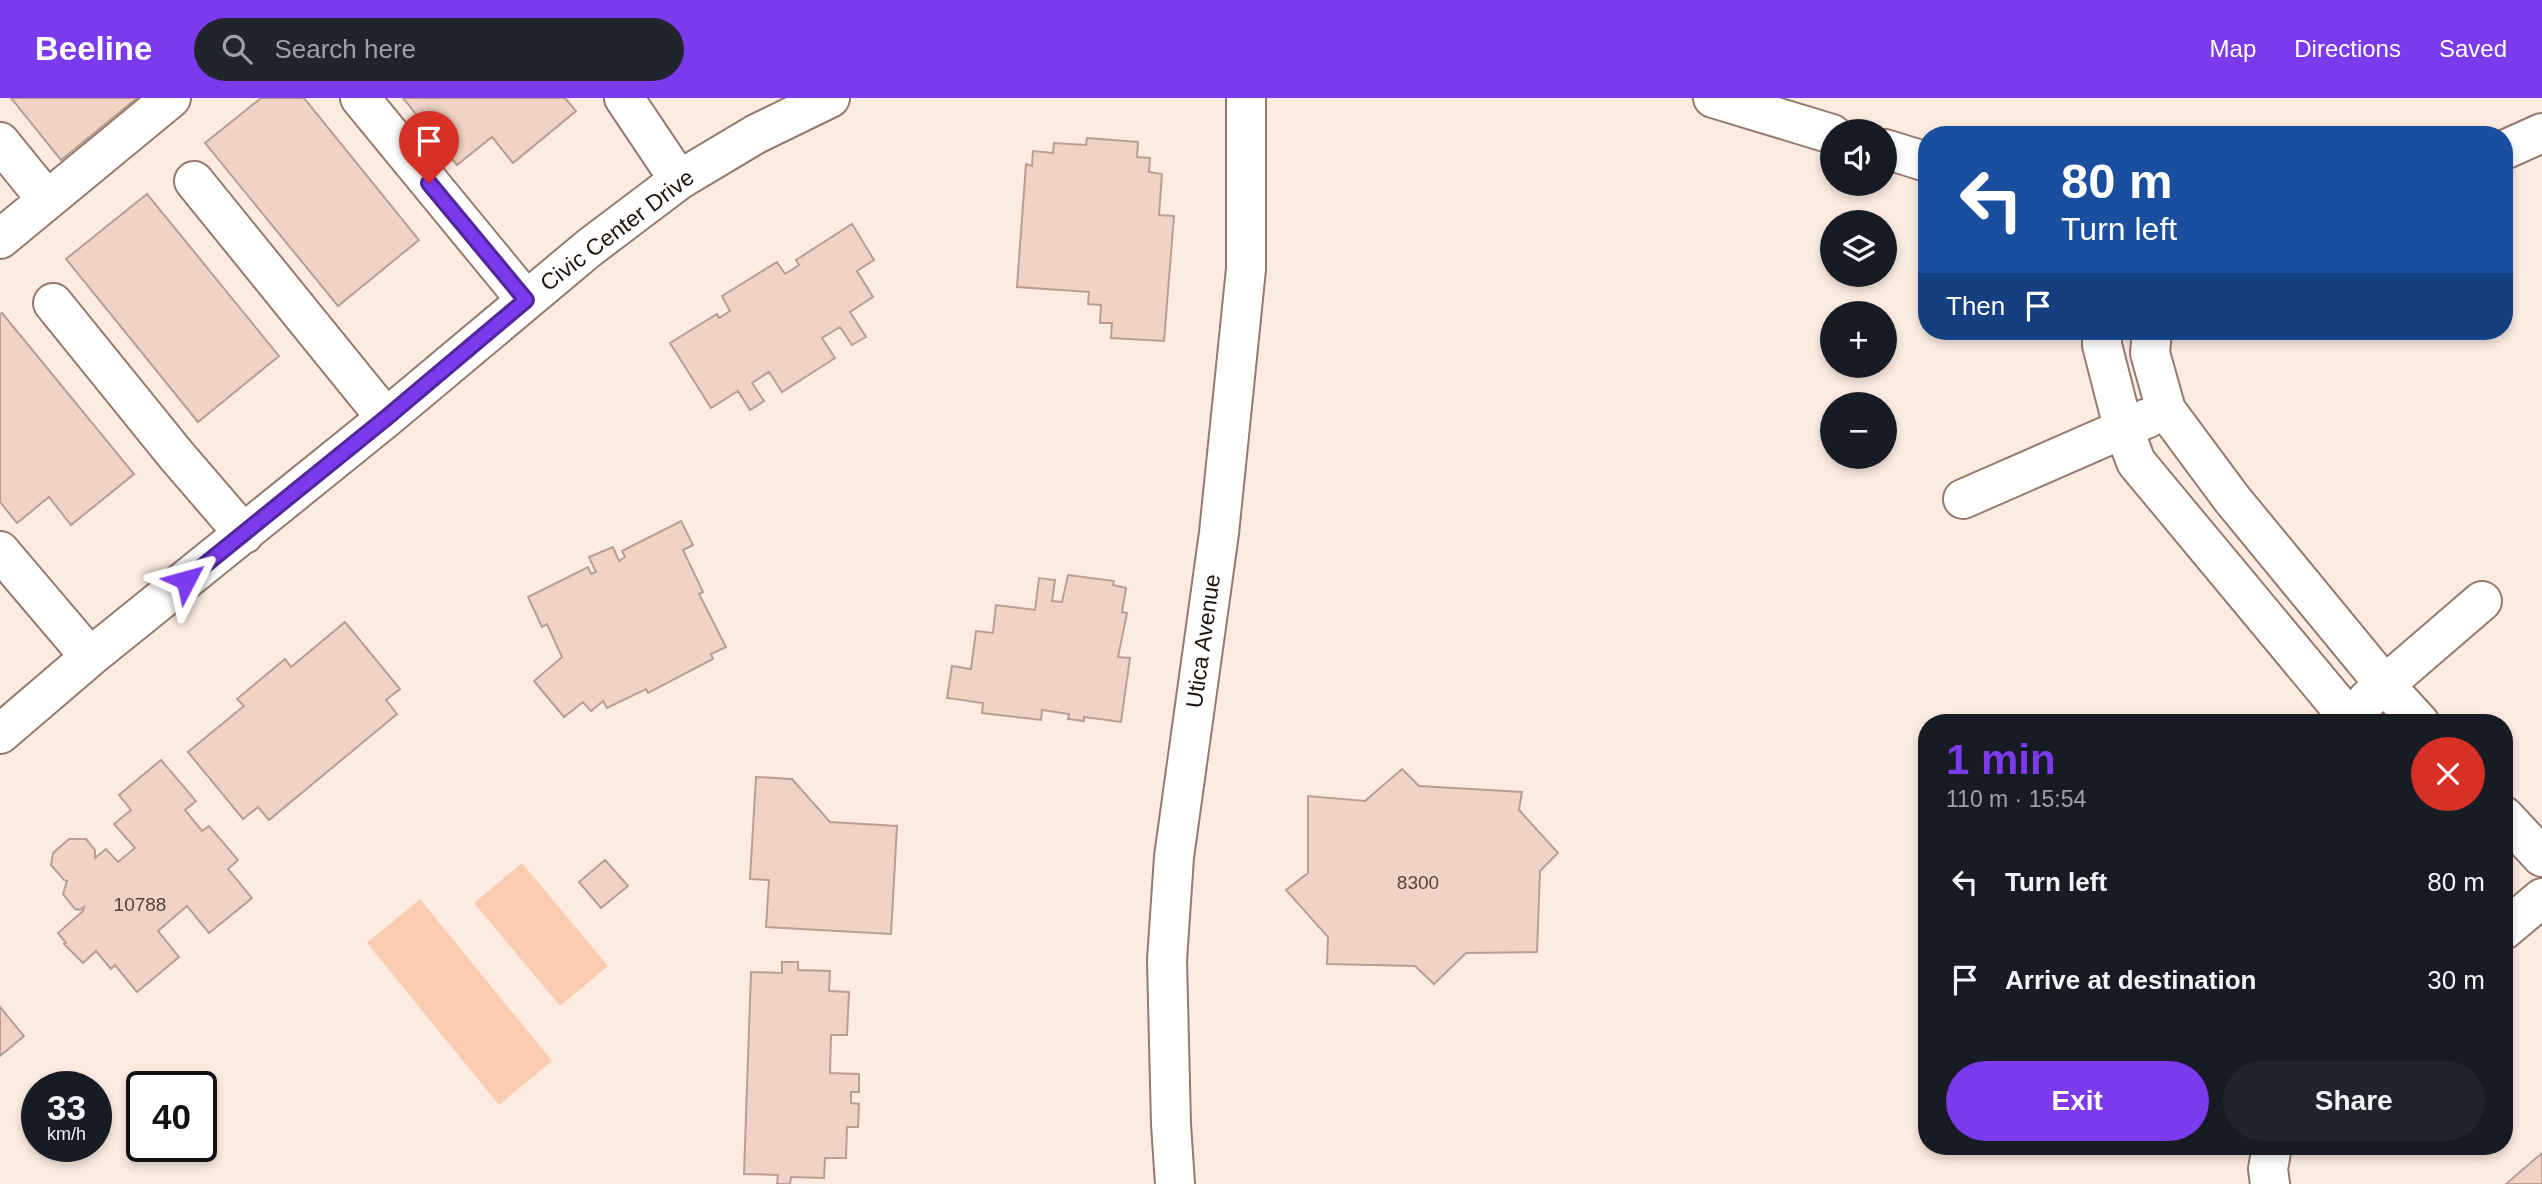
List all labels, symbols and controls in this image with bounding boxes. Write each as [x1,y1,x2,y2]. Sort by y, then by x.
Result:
search box [194,18,684,81]
text: Beeline [35,30,152,67]
icon: search [218,30,256,68]
text: Search here [274,34,416,64]
text: Map [2210,35,2256,62]
text: Directions [2294,35,2401,62]
text: Saved [2439,35,2507,62]
pin [399,111,459,183]
map controls [1820,119,1897,469]
button: sound [1820,119,1897,196]
icon: arrive [410,122,448,160]
icon: left [1946,154,2037,245]
text: 80 m [2061,154,2173,208]
street label: Civic Center Drive [535,164,699,296]
button: layers [1820,210,1897,287]
text: Turn left [2061,211,2177,247]
icon: arrive [2019,287,2057,325]
text: Then [1946,291,2005,321]
button: + [1820,301,1897,378]
button: − [1820,392,1897,469]
position arrow [149,543,223,617]
street label: Utica Avenue [1181,572,1225,710]
text: 1 min [1946,736,2056,783]
button: close [2411,737,2485,811]
text: 110 m · 15:54 [1946,786,2086,812]
icon: left [1946,863,1984,901]
text: Turn left [2005,867,2107,897]
text: 80 m [2427,867,2485,897]
house number: 8300 [1397,872,1439,893]
house number: 10788 [114,894,166,915]
icon: arrive [1946,961,1984,999]
text: Arrive at destination [2005,965,2256,995]
text: 30 m [2427,965,2485,995]
button: Exit [1946,1061,2209,1141]
button: Share [2223,1061,2485,1141]
speed limit sign: 40 [126,1071,217,1162]
text: 33 [47,1088,86,1127]
text: km/h [47,1124,86,1144]

